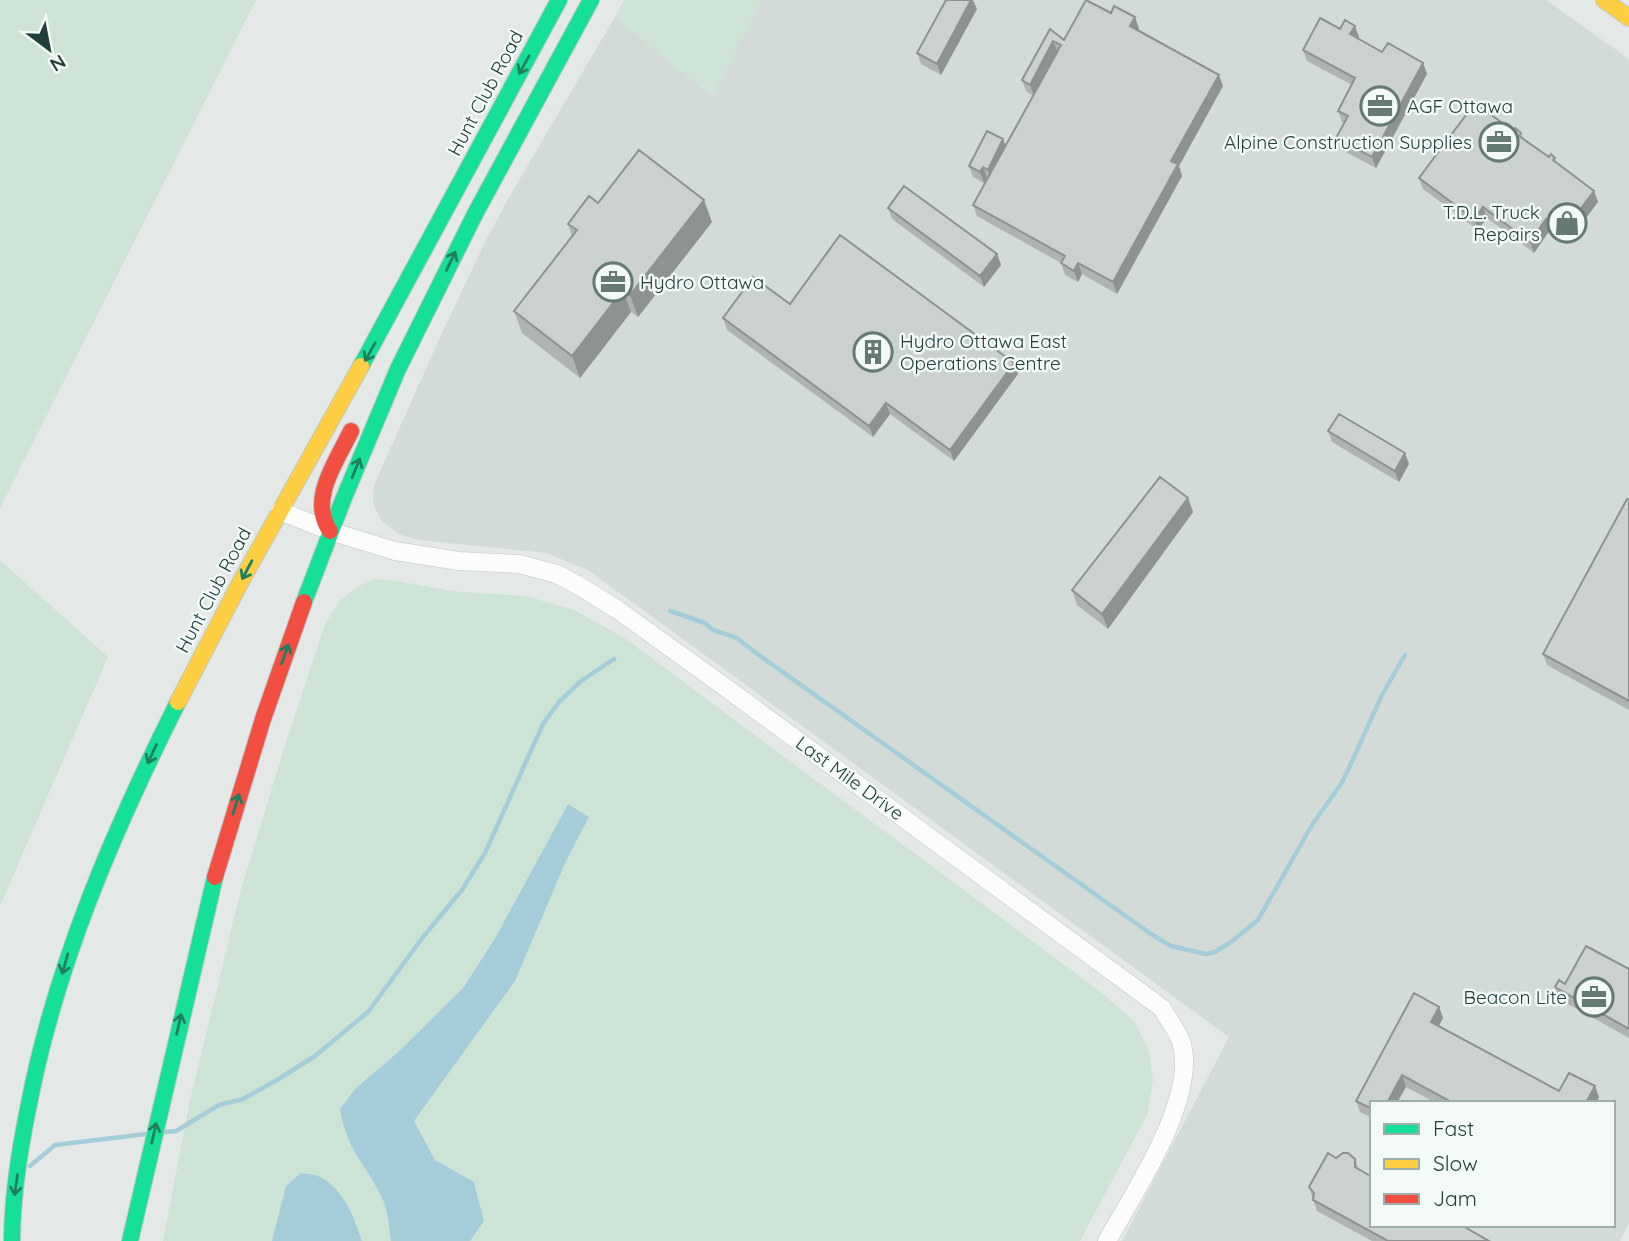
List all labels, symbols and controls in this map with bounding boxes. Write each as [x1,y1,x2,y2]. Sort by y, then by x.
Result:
north arrow [14,14,84,84]
street label: Hunt Club Road [442,26,528,160]
text: N [46,50,70,77]
one-way arrow [517,55,531,75]
office icon: AGF Ottawa [1359,85,1401,127]
place label: AGF Ottawa [1407,94,1513,118]
office icon: Alpine Construction Supplies [1478,121,1520,163]
place label: Alpine Construction Supplies [1224,130,1472,154]
place label: T.D.L. Truck Repairs [1443,200,1540,246]
shop icon: T.D.L. Truck Repairs [1546,202,1588,244]
one-way arrow [444,251,458,272]
office icon: Hydro Ottawa [592,261,634,303]
place label: Hydro Ottawa [640,270,764,294]
place label: Hydro Ottawa East Operations Centre [900,329,1067,375]
building icon: Hydro Ottawa East Operations Centre [852,331,894,373]
one-way arrow [363,341,376,362]
one-way arrow [350,457,363,479]
street label: Hunt Club Road [170,523,256,657]
one-way arrow [239,559,253,580]
one-way arrow [280,644,292,666]
street label: Last Mile Drive [791,731,909,825]
one-way arrow [145,743,158,764]
one-way arrow [231,793,244,815]
one-way arrow [57,953,70,975]
office icon: Beacon Lite [1573,976,1615,1018]
place label: Beacon Lite [1464,985,1567,1009]
one-way arrow [173,1013,187,1036]
legend [1370,1101,1615,1227]
text: Fast [1433,1115,1474,1141]
one-way arrow [148,1122,161,1145]
text: Slow [1433,1150,1478,1176]
one-way arrow [9,1173,22,1196]
text: Jam [1433,1185,1477,1211]

